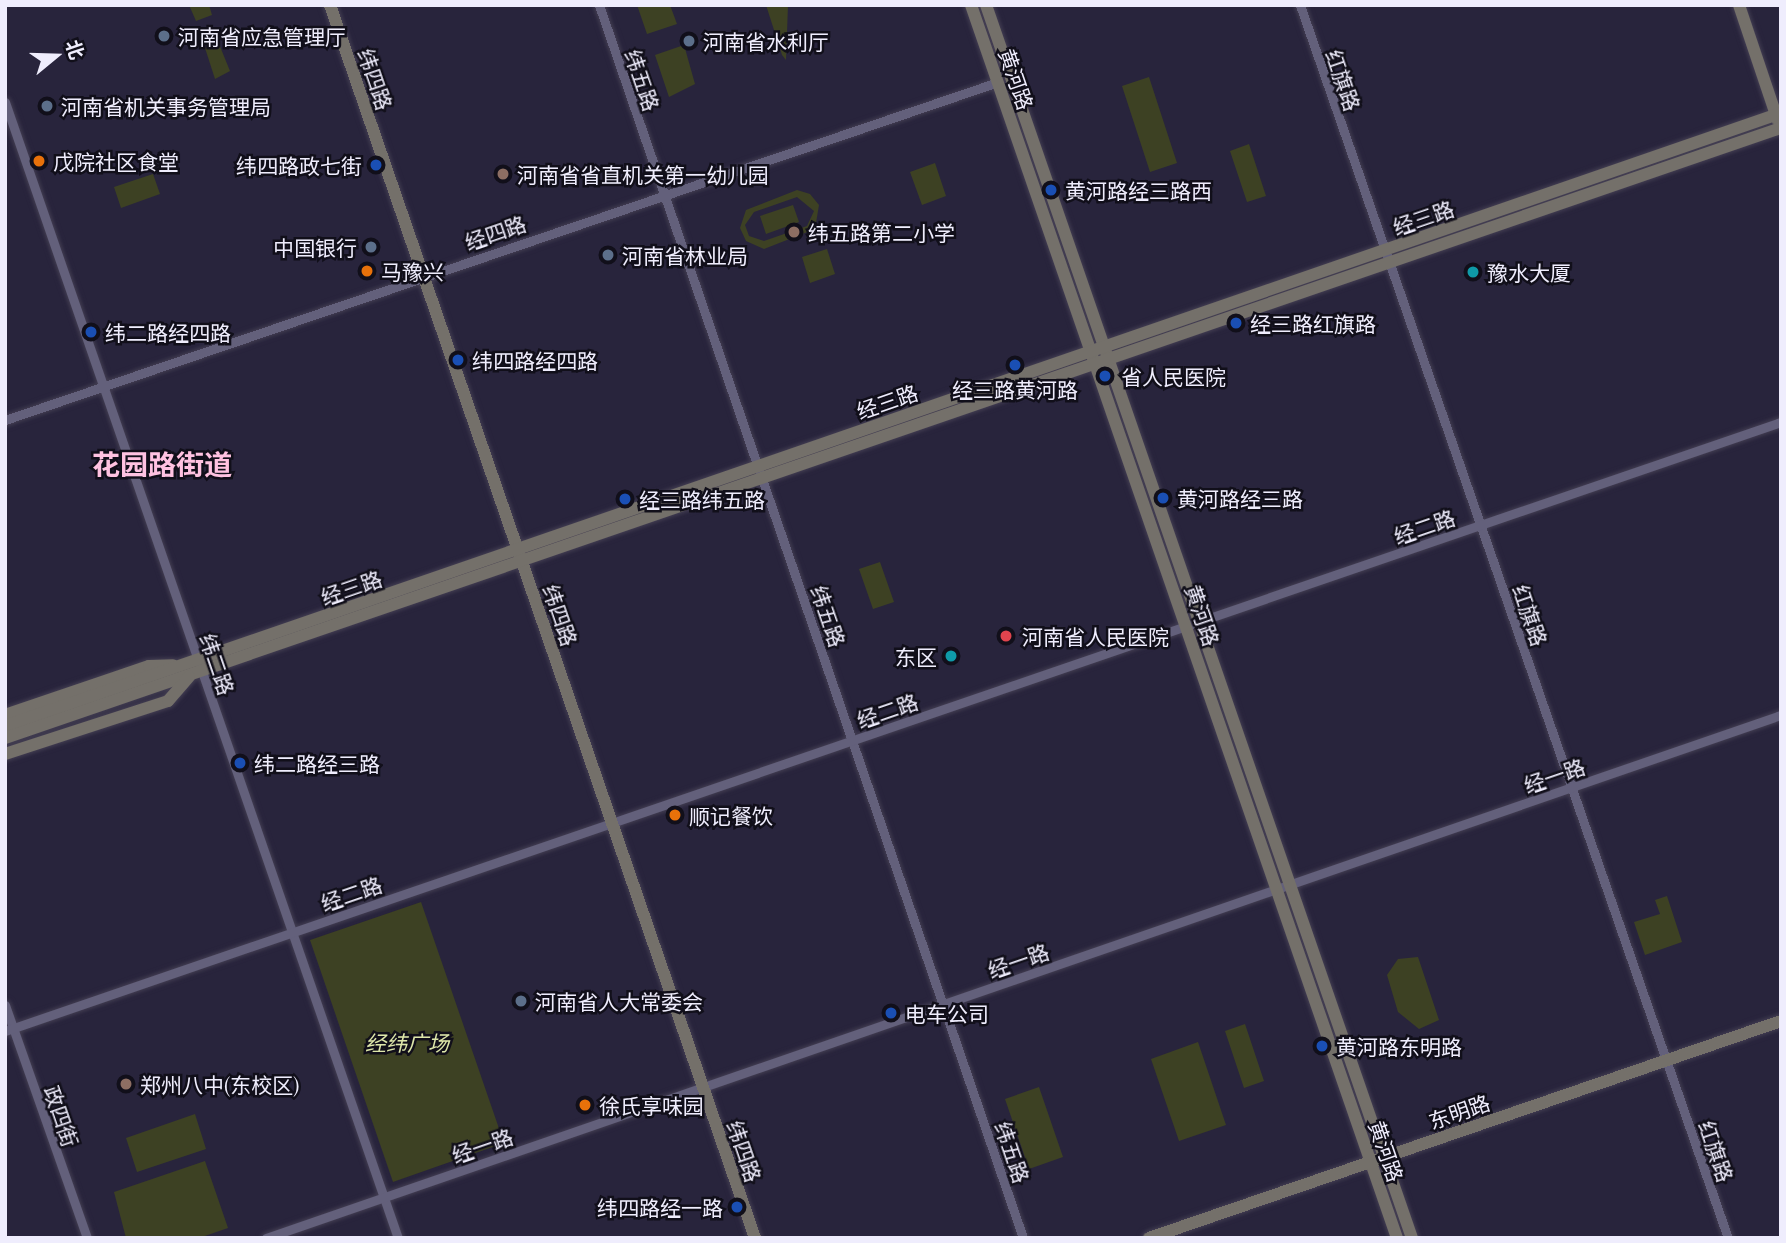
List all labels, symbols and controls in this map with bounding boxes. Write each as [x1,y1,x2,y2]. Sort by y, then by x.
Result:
north arrow [21,21,91,91]
place label: 河南省应急管理厅 [178,23,346,49]
marker: 河南省应急管理厅 [156,28,172,44]
place label: 河南省水利厅 [703,28,829,54]
marker: 河南省水利厅 [681,33,697,49]
text: 北 [60,36,91,62]
street label: 纬四路 [354,45,398,113]
street label: 黄河路 [995,45,1039,113]
street label: 纬五路 [621,46,665,114]
street label: 红旗路 [1322,46,1366,114]
place label: 河南省机关事务管理局 [61,93,271,119]
marker: 河南省机关事务管理局 [39,98,55,114]
place label: 戊院社区食堂 [53,148,179,174]
place label: 纬四路政七街 [236,152,362,178]
marker: 戊院社区食堂 [31,153,47,169]
marker: 纬四路政七街 [368,157,384,173]
place label: 河南省省直机关第一幼儿园 [517,161,769,187]
marker: 河南省省直机关第一幼儿园 [495,166,511,182]
place label: 黄河路经三路西 [1065,177,1212,203]
marker: 黄河路经三路西 [1043,182,1059,198]
street label: 经三路 [1389,195,1457,239]
street label: 经四路 [461,210,529,254]
place label: 纬五路第二小学 [808,219,955,245]
marker: 纬五路第二小学 [786,224,802,240]
place label: 中国银行 [273,234,357,260]
marker: 中国银行 [363,239,379,255]
place label: 河南省林业局 [622,242,748,268]
marker: 河南省林业局 [600,247,616,263]
place label: 马豫兴 [381,258,444,284]
place label: 豫水大厦 [1487,259,1571,285]
marker: 马豫兴 [359,263,375,279]
marker: 豫水大厦 [1465,264,1481,280]
place label: 经三路红旗路 [1250,310,1376,336]
marker: 经三路红旗路 [1228,315,1244,331]
place label: 纬二路经四路 [105,319,231,345]
marker: 纬二路经四路 [83,324,99,340]
place label: 纬四路经四路 [472,347,598,373]
marker: 纬四路经四路 [450,352,466,368]
marker: 经三路黄河路 [1007,357,1023,373]
place label: 省人民医院 [1121,363,1226,389]
marker: 省人民医院 [1095,366,1115,386]
place label: 经三路黄河路 [952,376,1078,402]
street label: 经三路 [853,379,921,423]
district label: 花园路街道 [92,447,232,481]
place label: 黄河路经三路 [1177,485,1303,511]
place label: 经三路纬五路 [639,486,765,512]
marker: 黄河路经三路 [1155,490,1171,506]
marker: 经三路纬五路 [617,491,633,507]
street label: 经二路 [1390,504,1458,548]
street label: 经三路 [317,565,385,609]
street label: 纬四路 [539,581,583,649]
street label: 黄河路 [1181,581,1225,649]
street label: 红旗路 [1509,581,1553,649]
street label: 纬五路 [807,582,851,650]
place label: 河南省人民医院 [1022,623,1169,649]
marker: 河南省人民医院 [996,626,1016,646]
street label: 纬二路 [196,630,240,698]
place label: 东区 [895,643,937,669]
marker: 东区 [943,648,959,664]
street label: 经二路 [853,688,921,732]
place label: 纬二路经三路 [254,750,380,776]
street label: 经一路 [1520,753,1588,797]
marker: 纬二路经三路 [232,755,248,771]
place label: 顺记餐饮 [689,802,773,828]
marker: 顺记餐饮 [667,807,683,823]
street label: 经二路 [317,871,385,915]
street label: 经一路 [984,938,1052,982]
place label: 河南省人大常委会 [535,988,703,1014]
marker: 河南省人大常委会 [513,993,529,1009]
place label: 电车公司 [905,1000,989,1026]
marker: 电车公司 [883,1005,899,1021]
park label: 经纬广场 [365,1029,449,1055]
place label: 黄河路东明路 [1336,1033,1462,1059]
marker: 黄河路东明路 [1314,1038,1330,1054]
place label: 郑州八中(东校区) [140,1071,299,1097]
marker: 郑州八中(东校区) [118,1076,134,1092]
street label: 政四街 [40,1082,84,1150]
street label: 东明路 [1425,1089,1493,1133]
place label: 徐氏享味园 [599,1092,704,1118]
marker: 徐氏享味园 [577,1097,593,1113]
street label: 纬四路 [723,1117,767,1185]
street label: 黄河路 [1365,1117,1409,1185]
street label: 红旗路 [1695,1117,1739,1185]
street label: 纬五路 [991,1118,1035,1186]
street label: 经一路 [448,1123,516,1167]
place label: 纬四路经一路 [597,1194,723,1220]
marker: 纬四路经一路 [729,1199,745,1215]

